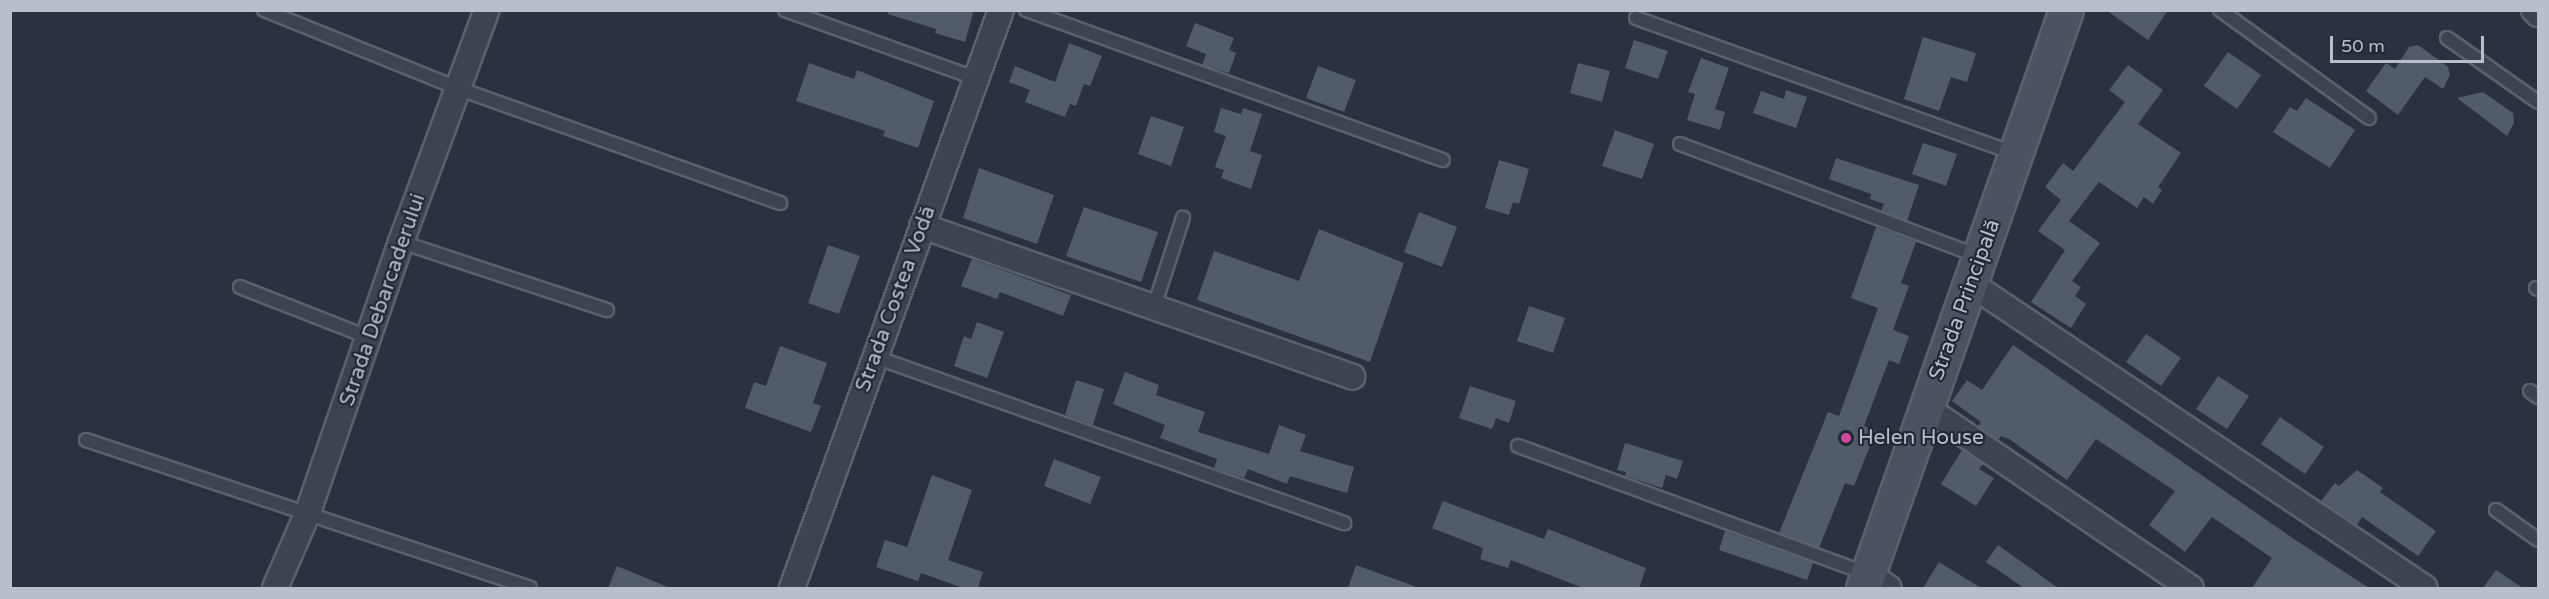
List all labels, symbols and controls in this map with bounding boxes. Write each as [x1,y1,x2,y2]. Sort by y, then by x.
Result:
scale bar [2333,24,2488,62]
text: 50 m [2341,35,2385,57]
street label: Strada Debarcaderului [335,190,431,410]
street label: Strada Costea Vodă [851,203,941,395]
street label: Strada Principală [1924,216,2006,384]
place label: Helen House [1858,425,1984,451]
marker: Helen House [1839,431,1853,445]

